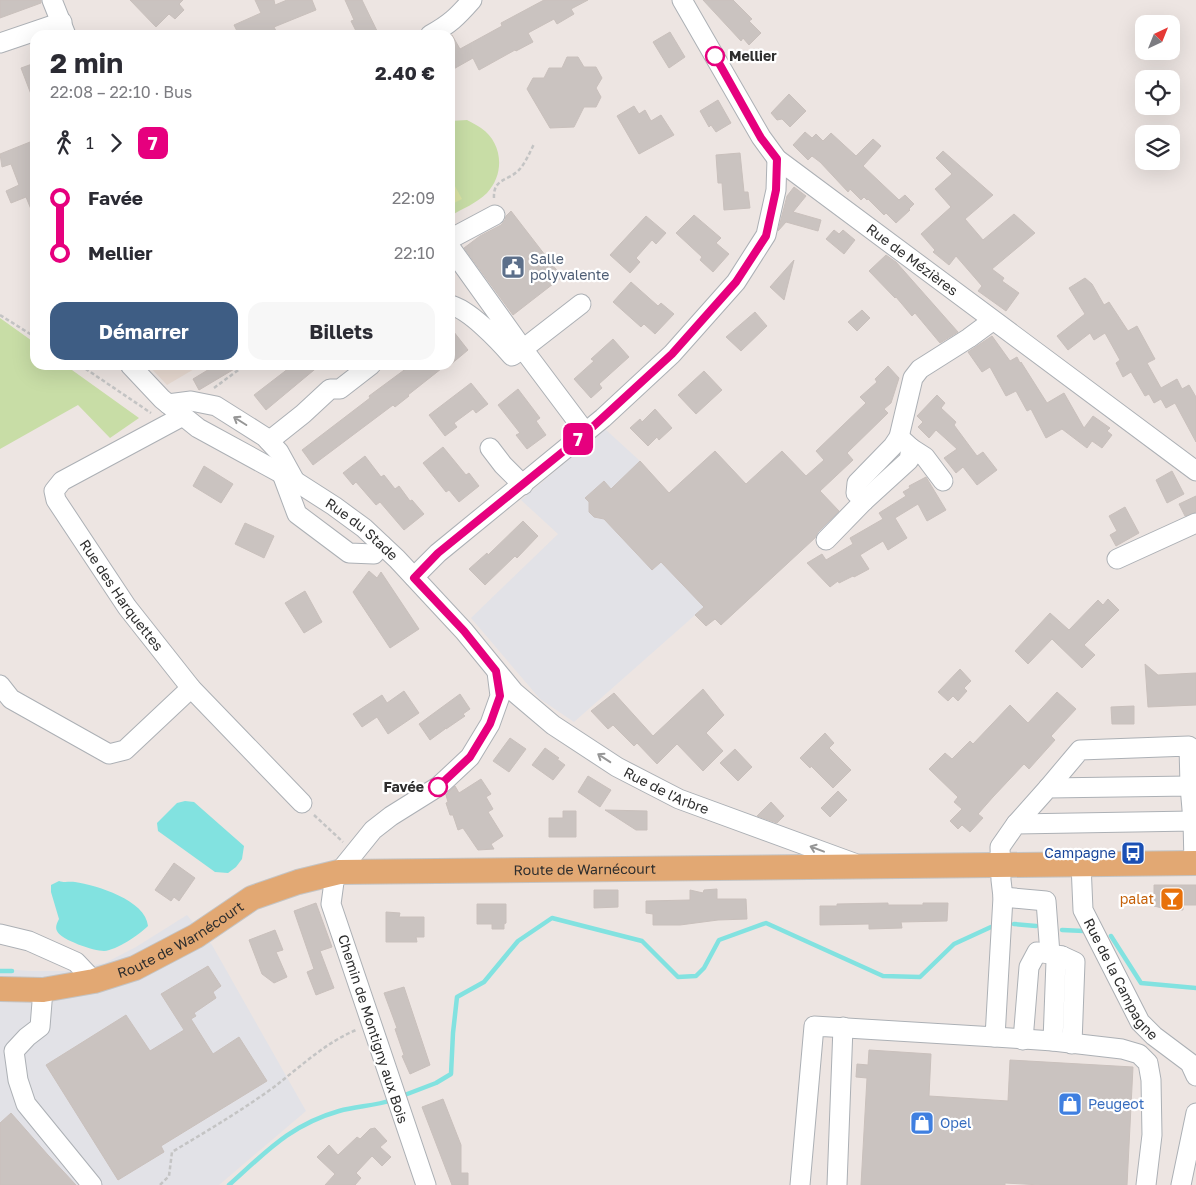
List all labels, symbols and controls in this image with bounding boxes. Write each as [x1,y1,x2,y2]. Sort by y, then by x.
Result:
north arrow [1135,15,1180,60]
map controls [1135,15,1180,170]
text: 2 min [50,46,123,79]
marker: Mellier [705,46,725,66]
place label: Mellier [729,47,777,64]
text: 2.40 € [375,61,435,84]
button: locate [1135,70,1180,115]
text: 22:08 – 22:10 · Bus [50,82,192,102]
button: layers [1135,125,1180,170]
icon: walk [50,129,78,157]
icon: forward [102,129,130,157]
text: 7 [148,132,158,154]
text: 1 [86,133,94,153]
text: Favée [88,186,143,209]
text: 22:09 [392,188,435,208]
street label: Rue de Mézières [864,220,962,299]
text: Mellier [88,241,153,264]
text: 22:10 [394,243,435,263]
place label: Salle polyvalente [530,250,609,283]
public building icon: Salle polyvalente [500,254,526,280]
button: Démarrer [50,302,238,360]
button: Billets [248,302,435,360]
one-way arrow [233,416,247,426]
line badge: 7 [562,423,594,455]
text: 7 [573,428,583,450]
street label: Rue du Stade [323,494,402,564]
street label: Rue des Harquettes [77,536,167,654]
one-way arrow [597,753,611,763]
street label: Rue de l'Arbre [621,763,712,817]
marker: Favée [428,777,448,797]
place label: Favée [383,778,424,795]
bus stop icon: Campagne [1120,840,1146,866]
one-way arrow [809,844,824,853]
place label: Campagne [1044,844,1116,861]
street label: Route de Warnécourt [513,860,656,878]
bar icon: palat [1159,886,1185,912]
place label: palat [1120,890,1154,907]
street label: Route de Warnécourt [115,897,247,981]
street label: Rue de la Campagne [1081,915,1162,1043]
street label: Chemin de Montigny aux Bois [335,932,412,1126]
shop icon: Peugeot [1057,1091,1083,1117]
place label: Peugeot [1088,1095,1144,1112]
shop icon: Opel [909,1110,935,1136]
place label: Opel [940,1114,972,1131]

